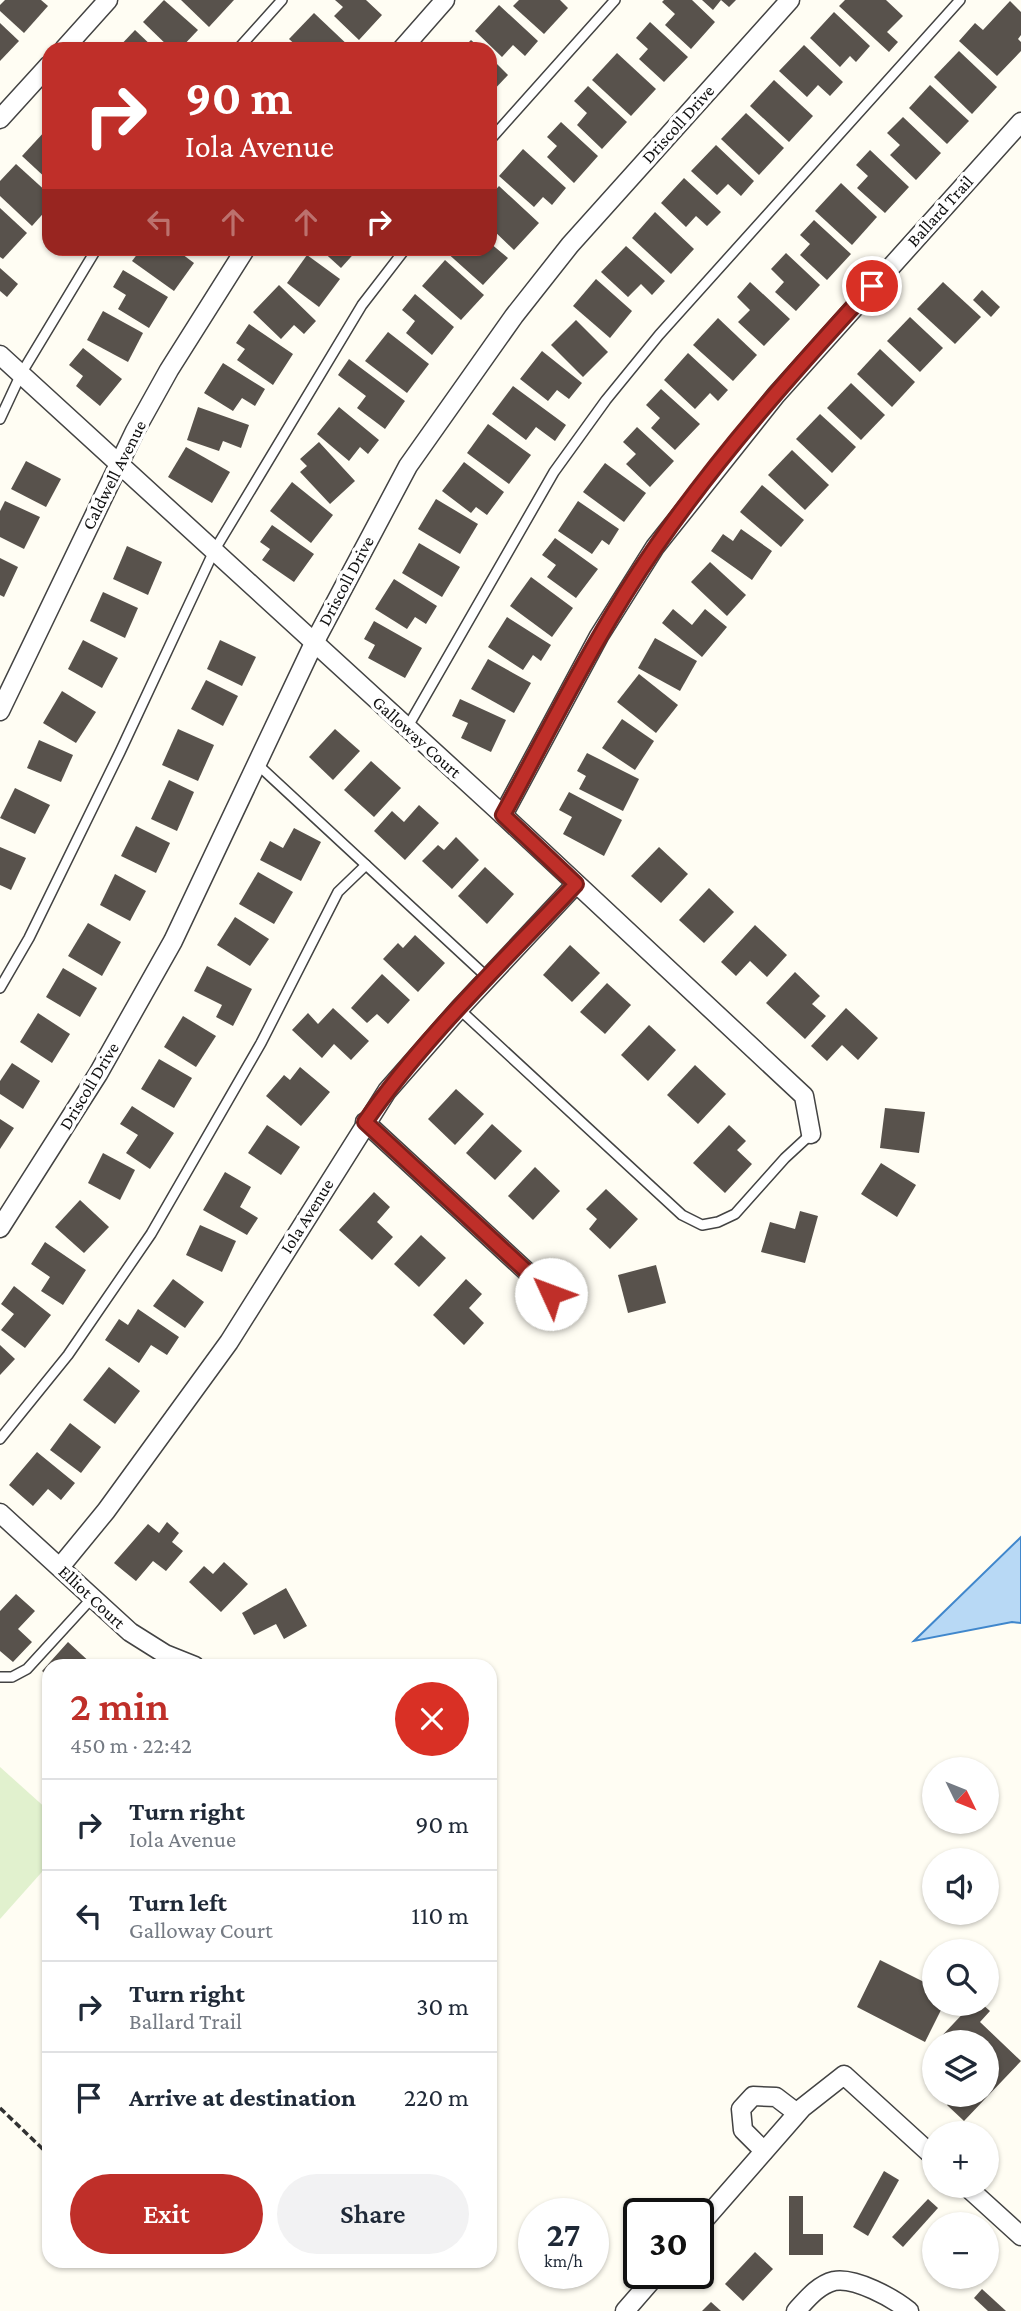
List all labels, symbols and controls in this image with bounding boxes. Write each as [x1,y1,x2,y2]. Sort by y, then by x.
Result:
icon: right [70,70,161,161]
text: 90 m [185,70,292,125]
street label: Driscoll Drive [638,81,718,167]
text: Iola Avenue [185,128,334,164]
street label: Ballard Trail [903,171,977,251]
icon: left [141,203,179,241]
icon: ahead [214,203,252,241]
icon: ahead [287,203,325,241]
icon: right [360,203,398,241]
pin [842,256,902,316]
icon: arrive [853,267,891,305]
street label: Caldwell Avenue [78,417,150,533]
street label: Driscoll Drive [314,533,378,629]
street label: Galloway Court [369,692,466,783]
street label: Driscoll Drive [55,1039,123,1133]
street label: Iola Avenue [276,1175,338,1257]
position arrow [514,1257,588,1331]
street label: Elliot Court [55,1561,130,1634]
text: 2 min [70,1682,169,1729]
button: close [395,1682,469,1756]
text: 450 m · 22:42 [70,1732,192,1758]
north arrow [922,1757,999,1834]
map controls [922,1757,999,2289]
text: Turn right [129,1797,245,1826]
icon: right [70,1806,108,1844]
text: 90 m [415,1810,469,1839]
text: Iola Avenue [129,1826,236,1852]
button: sound [922,1848,999,1925]
text: Turn left [129,1888,227,1917]
icon: left [70,1897,108,1935]
text: 110 m [411,1901,469,1930]
text: Galloway Court [129,1917,273,1943]
button: search [922,1939,999,2016]
text: Turn right [129,1979,245,2008]
icon: right [70,1988,108,2026]
text: 30 m [416,1992,469,2021]
text: Ballard Trail [129,2008,242,2034]
button: layers [922,2030,999,2107]
icon: arrive [70,2079,108,2117]
text: Arrive at destination [129,2083,356,2112]
text: 220 m [404,2083,469,2112]
button: + [922,2121,999,2198]
button: Exit [70,2174,263,2254]
button: Share [277,2174,469,2254]
speed limit sign: 30 [623,2198,714,2289]
button: − [922,2212,999,2289]
text: 27 [547,2215,580,2254]
text: km/h [544,2251,583,2271]

